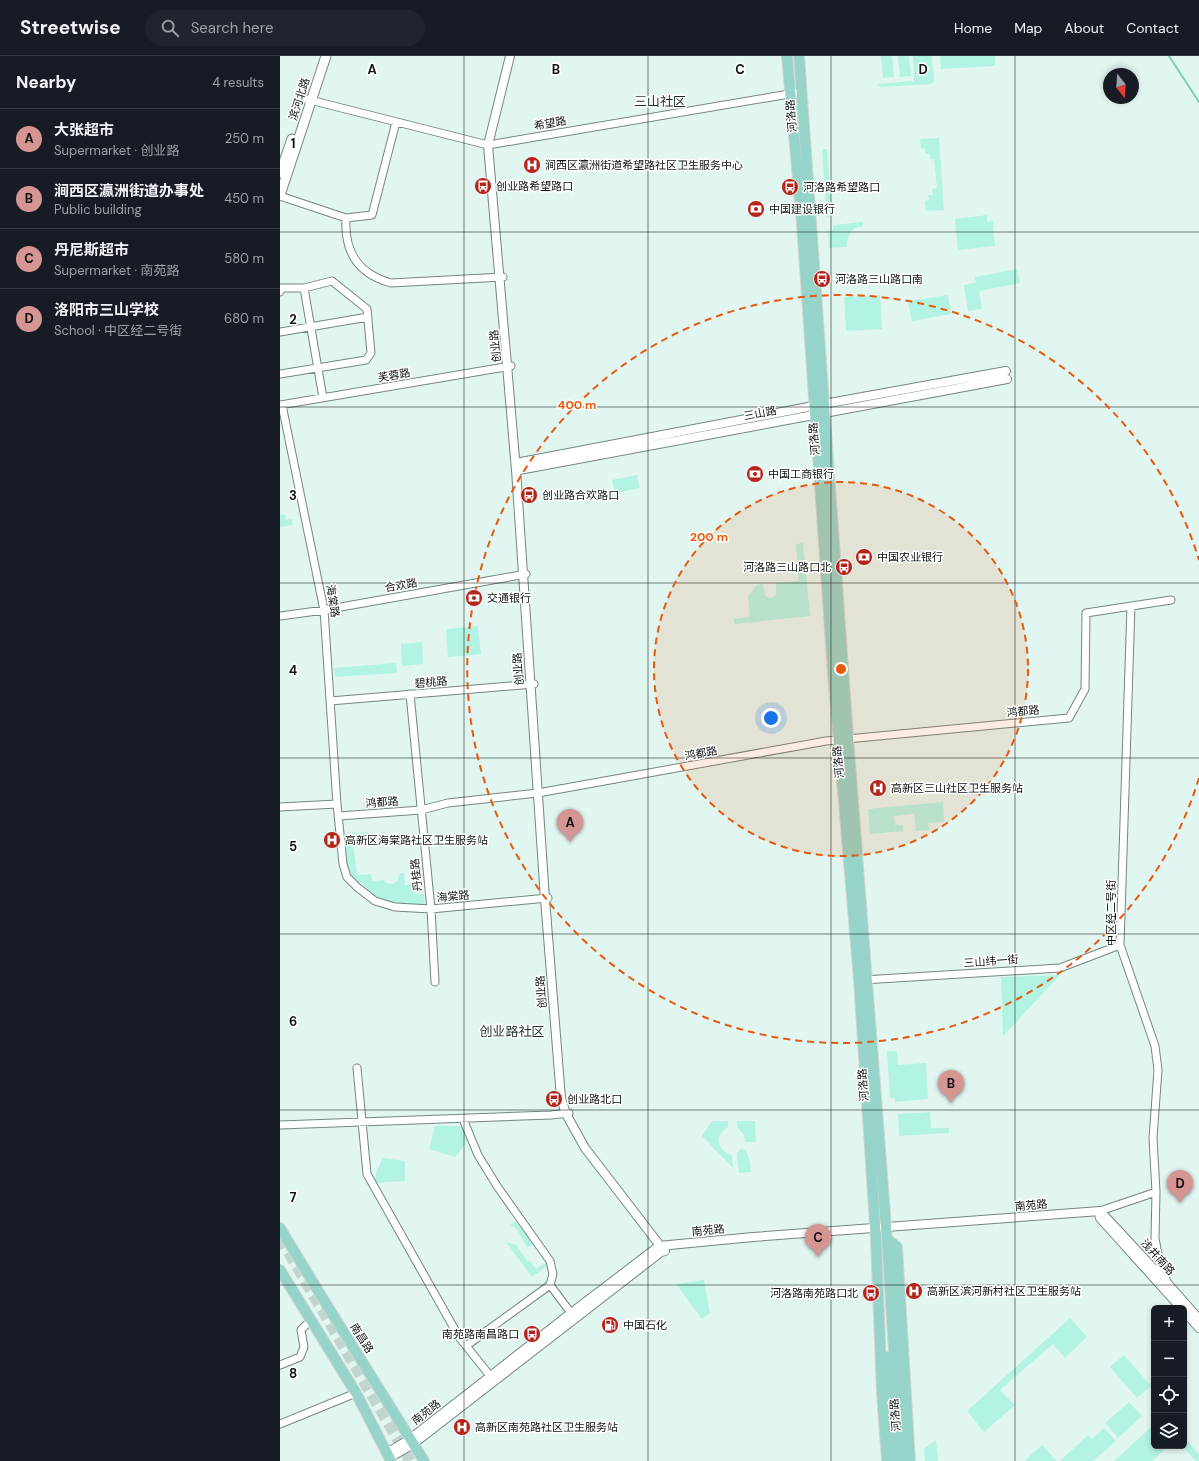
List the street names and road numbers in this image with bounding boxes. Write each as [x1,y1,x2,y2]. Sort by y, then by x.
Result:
street label: 滨河北路 [286,76,312,122]
street label: 河洛路 [783,99,799,133]
street label: 希望路 [533,113,567,133]
street label: 创业路 [487,329,503,363]
street label: 芙蓉路 [377,365,411,385]
street label: 三山路 [742,403,778,423]
street label: 河洛路 [806,422,822,456]
street label: 合欢路 [384,575,418,595]
street label: 海棠路 [324,584,342,618]
street label: 创业路 [510,652,526,686]
street label: 碧桃路 [414,674,448,690]
street label: 鸿都路 [1006,703,1040,719]
street label: 鸿都路 [684,743,718,763]
street label: 河洛路 [830,745,846,779]
street label: 鸿都路 [365,794,399,810]
street label: 丹桂路 [407,858,425,892]
street label: 中区经二号街 [1104,880,1118,946]
street label: 海棠路 [436,888,470,904]
street label: 三山纬一街 [963,952,1019,970]
street label: 创业路 [533,975,549,1009]
street label: 河洛路 [855,1068,871,1102]
street label: 南苑路 [1014,1197,1048,1213]
street label: 南苑路 [691,1221,725,1239]
street label: 浅井南路 [1138,1236,1178,1278]
street label: 南昌路 [347,1320,377,1356]
street label: 南苑路 [409,1396,443,1428]
street label: 河洛路 [887,1398,903,1432]

